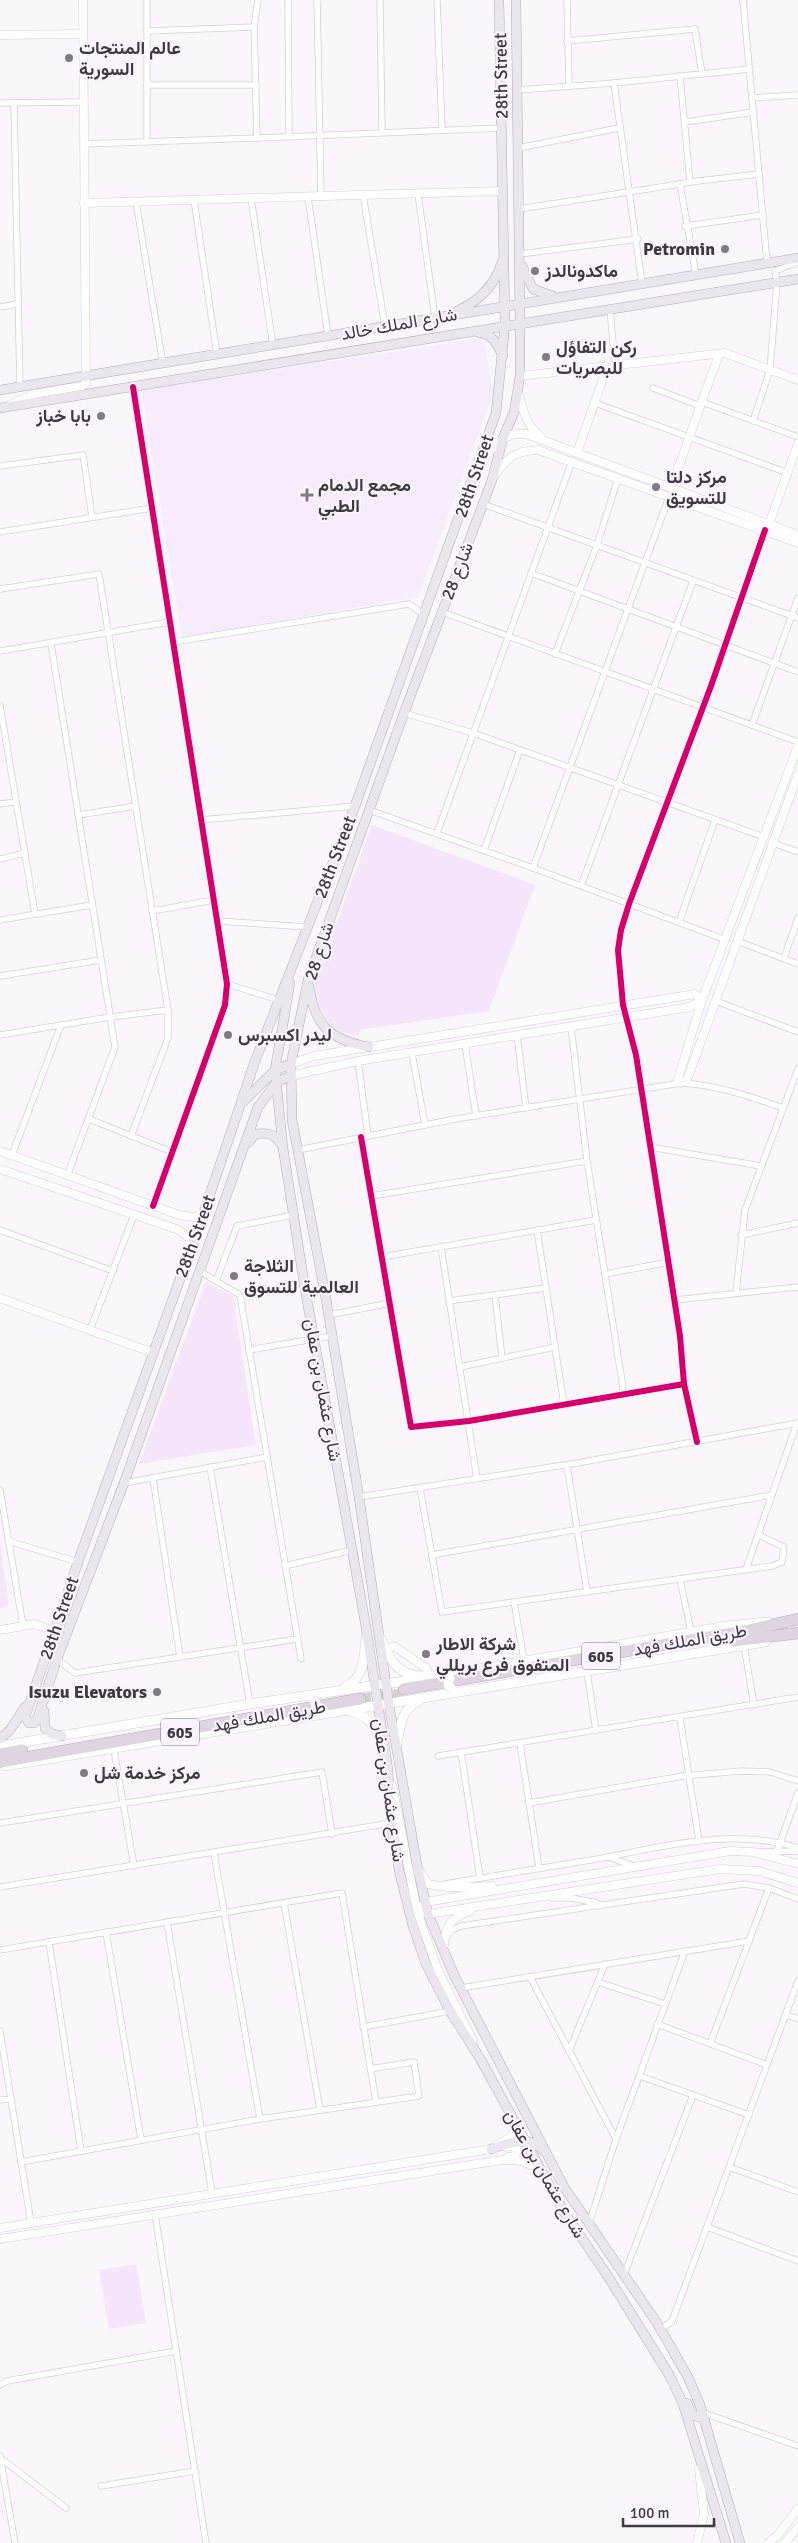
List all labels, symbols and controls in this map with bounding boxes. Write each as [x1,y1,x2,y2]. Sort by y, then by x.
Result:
street label: 28th Street [489,33,513,119]
place label: عالم المنتجات السورية [79,37,181,80]
marker: عالم المنتجات السورية [63,52,75,64]
place label: Petromin [643,238,715,260]
marker: Petromin [719,243,731,255]
place label: ماكدونالدز [544,260,618,282]
marker: ماكدونالدز [529,265,541,277]
street label: شارع الملك خالد [339,303,459,346]
place label: ركن التفاؤل للبصريات [556,336,637,379]
marker: ركن التفاؤل للبصريات [540,351,552,363]
place label: بابا خباز [35,405,91,427]
marker: بابا خباز [95,410,107,422]
street label: 28th Street [450,432,498,520]
place label: مركز دلتا للتسويق [666,466,727,509]
place label: مجمع الدمام الطبي [318,474,411,521]
marker: مركز دلتا للتسويق [650,481,662,493]
marker: مجمع الدمام الطبي [300,488,314,502]
street label: شارع 28 [436,539,479,603]
street label: 28th Street [309,813,361,901]
street label: شارع 28 [299,919,340,983]
place label: ليدر اكسبرس [238,1024,332,1046]
marker: ليدر اكسبرس [222,1029,234,1041]
street label: 28th Street [170,1192,220,1280]
place label: الثلاجة العالمية للتسوق [244,1255,359,1298]
marker: الثلاجة العالمية للتسوق [228,1270,240,1282]
street label: شارع عثمان بن عفان [299,1317,346,1463]
street label: 28th Street [35,1574,83,1662]
street label: طريق الملك فهد [632,1619,748,1661]
place label: شركة الاطار المتفوق فرع بريللي [435,1633,569,1680]
road number: 605 [582,1642,620,1670]
marker: شركة الاطار المتفوق فرع بريللي [420,1648,432,1660]
place label: Isuzu Elevators [28,1681,147,1703]
marker: Isuzu Elevators [151,1686,163,1698]
street label: طريق الملك فهد [211,1695,327,1737]
street label: شارع عثمان بن عفان [367,1717,410,1863]
road number: 605 [161,1718,199,1745]
place label: مركز خدمة شل [94,1762,201,1784]
marker: مركز خدمة شل [78,1767,90,1779]
street label: شارع عثمان بن عفان [498,2106,591,2243]
scale bar [623,2496,714,2528]
text: 100 m [630,2504,670,2522]

